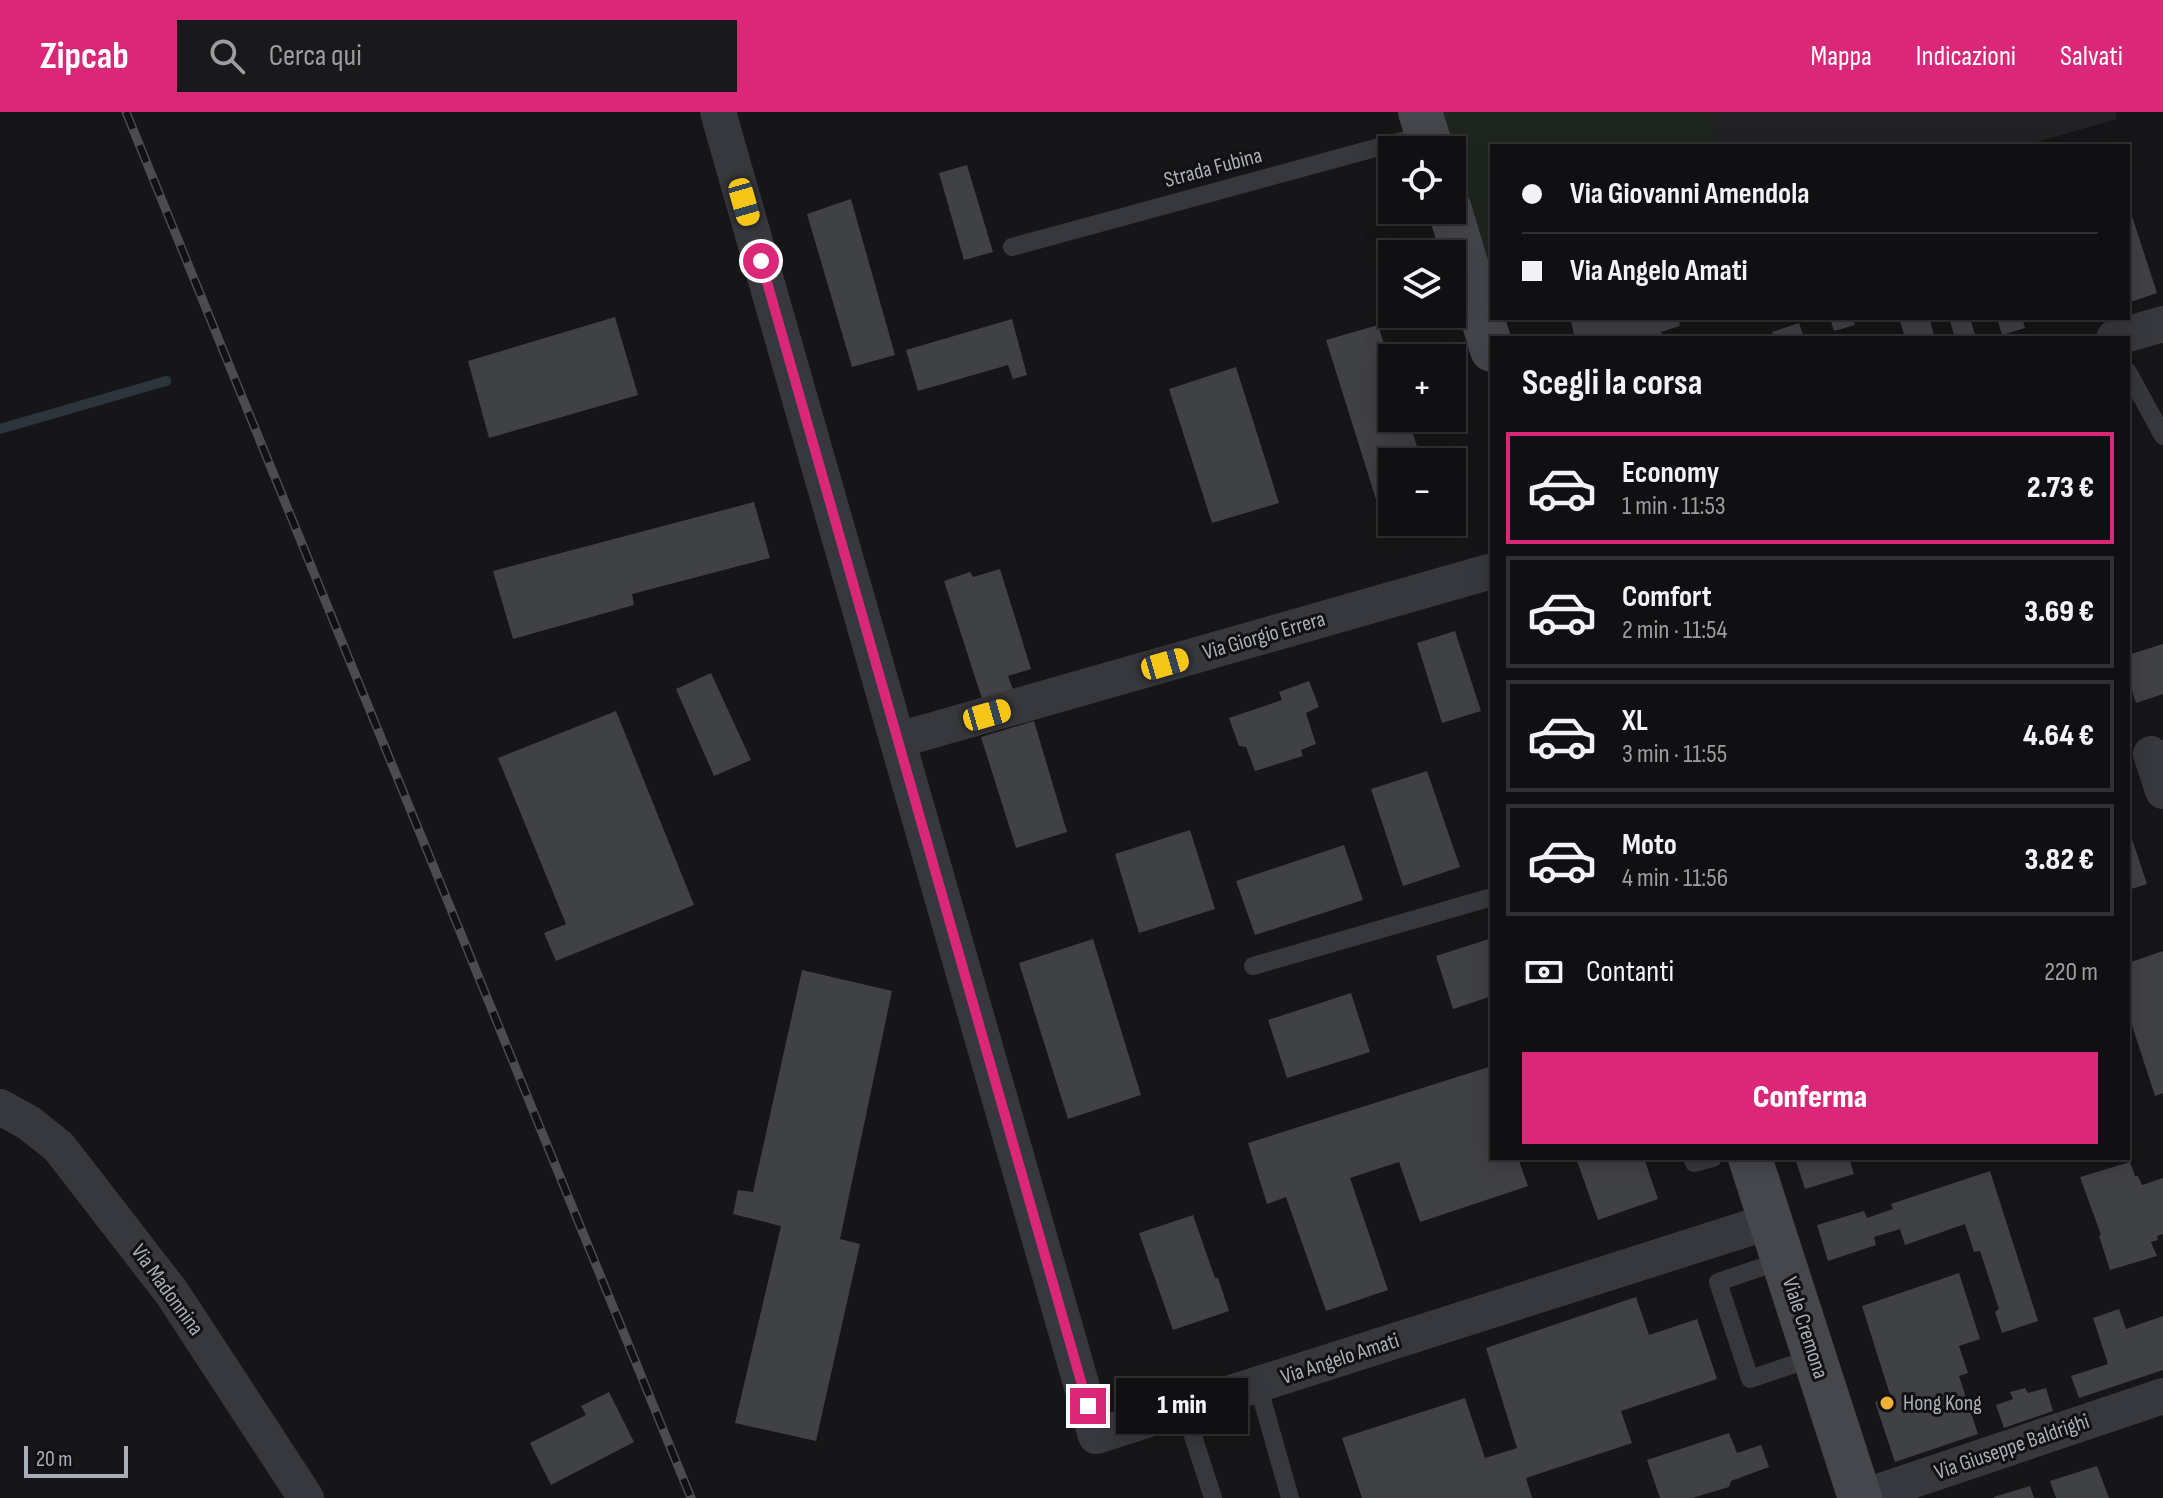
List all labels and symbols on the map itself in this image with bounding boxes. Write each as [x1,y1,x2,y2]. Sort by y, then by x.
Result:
street label: Strada Fubina [1161,142,1265,194]
car [726,176,762,228]
route start [743,243,779,279]
street label: Via Giorgio Errera [1200,606,1328,666]
car [1139,646,1191,682]
car [961,697,1013,733]
street label: Via Madonnina [125,1239,209,1341]
street label: Viale Cremona [1776,1274,1834,1382]
street label: Via Angelo Amati [1277,1327,1403,1391]
callout: 1 min [1116,1378,1248,1434]
route end [1070,1388,1106,1424]
place label: Hong Kong [1903,1390,1982,1417]
marker: Hong Kong [1878,1394,1896,1412]
street label: Via Giuseppe Baldrighi [1931,1408,2093,1486]
scale bar [24,1442,128,1478]

